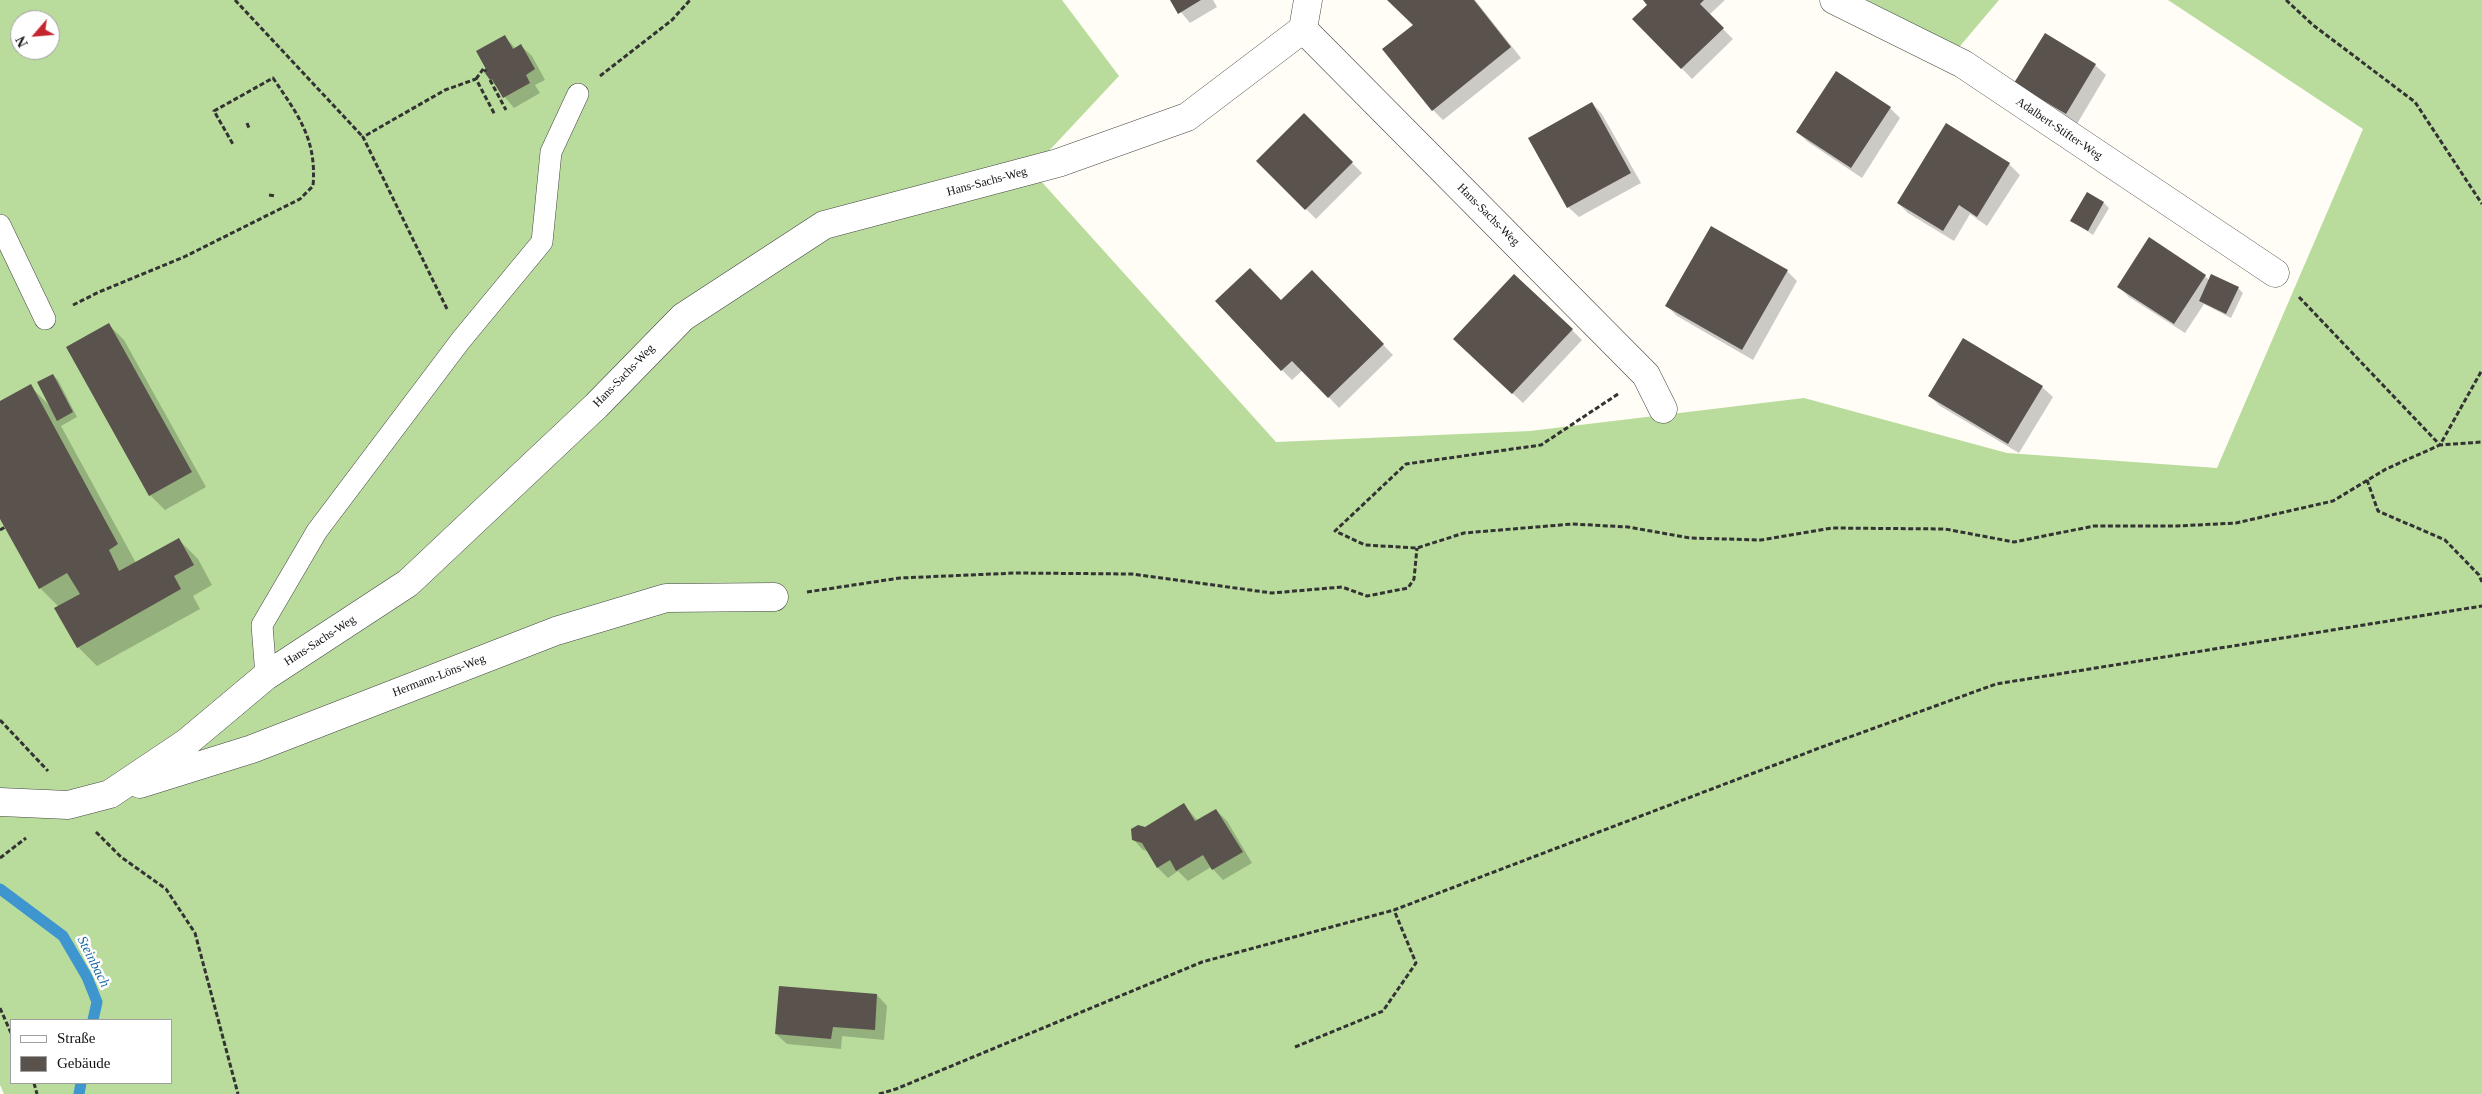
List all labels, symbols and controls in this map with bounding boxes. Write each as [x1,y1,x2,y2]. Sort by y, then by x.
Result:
north arrow [10,10,60,60]
text: N [13,34,31,49]
street label: Adalbert-Stifter-Weg [2013,95,2105,163]
street label: Hans-Sachs-Weg [945,164,1029,200]
street label: Hans-Sachs-Weg [1454,181,1522,249]
street label: Hans-Sachs-Weg [590,341,658,411]
street label: Hans-Sachs-Weg [282,613,358,669]
street label: Hermann-Löns-Weg [391,652,487,700]
water label: Steinbach [73,934,113,990]
legend [10,1019,172,1084]
text: Straße [57,1030,95,1046]
text: Gebäude [57,1055,110,1071]

